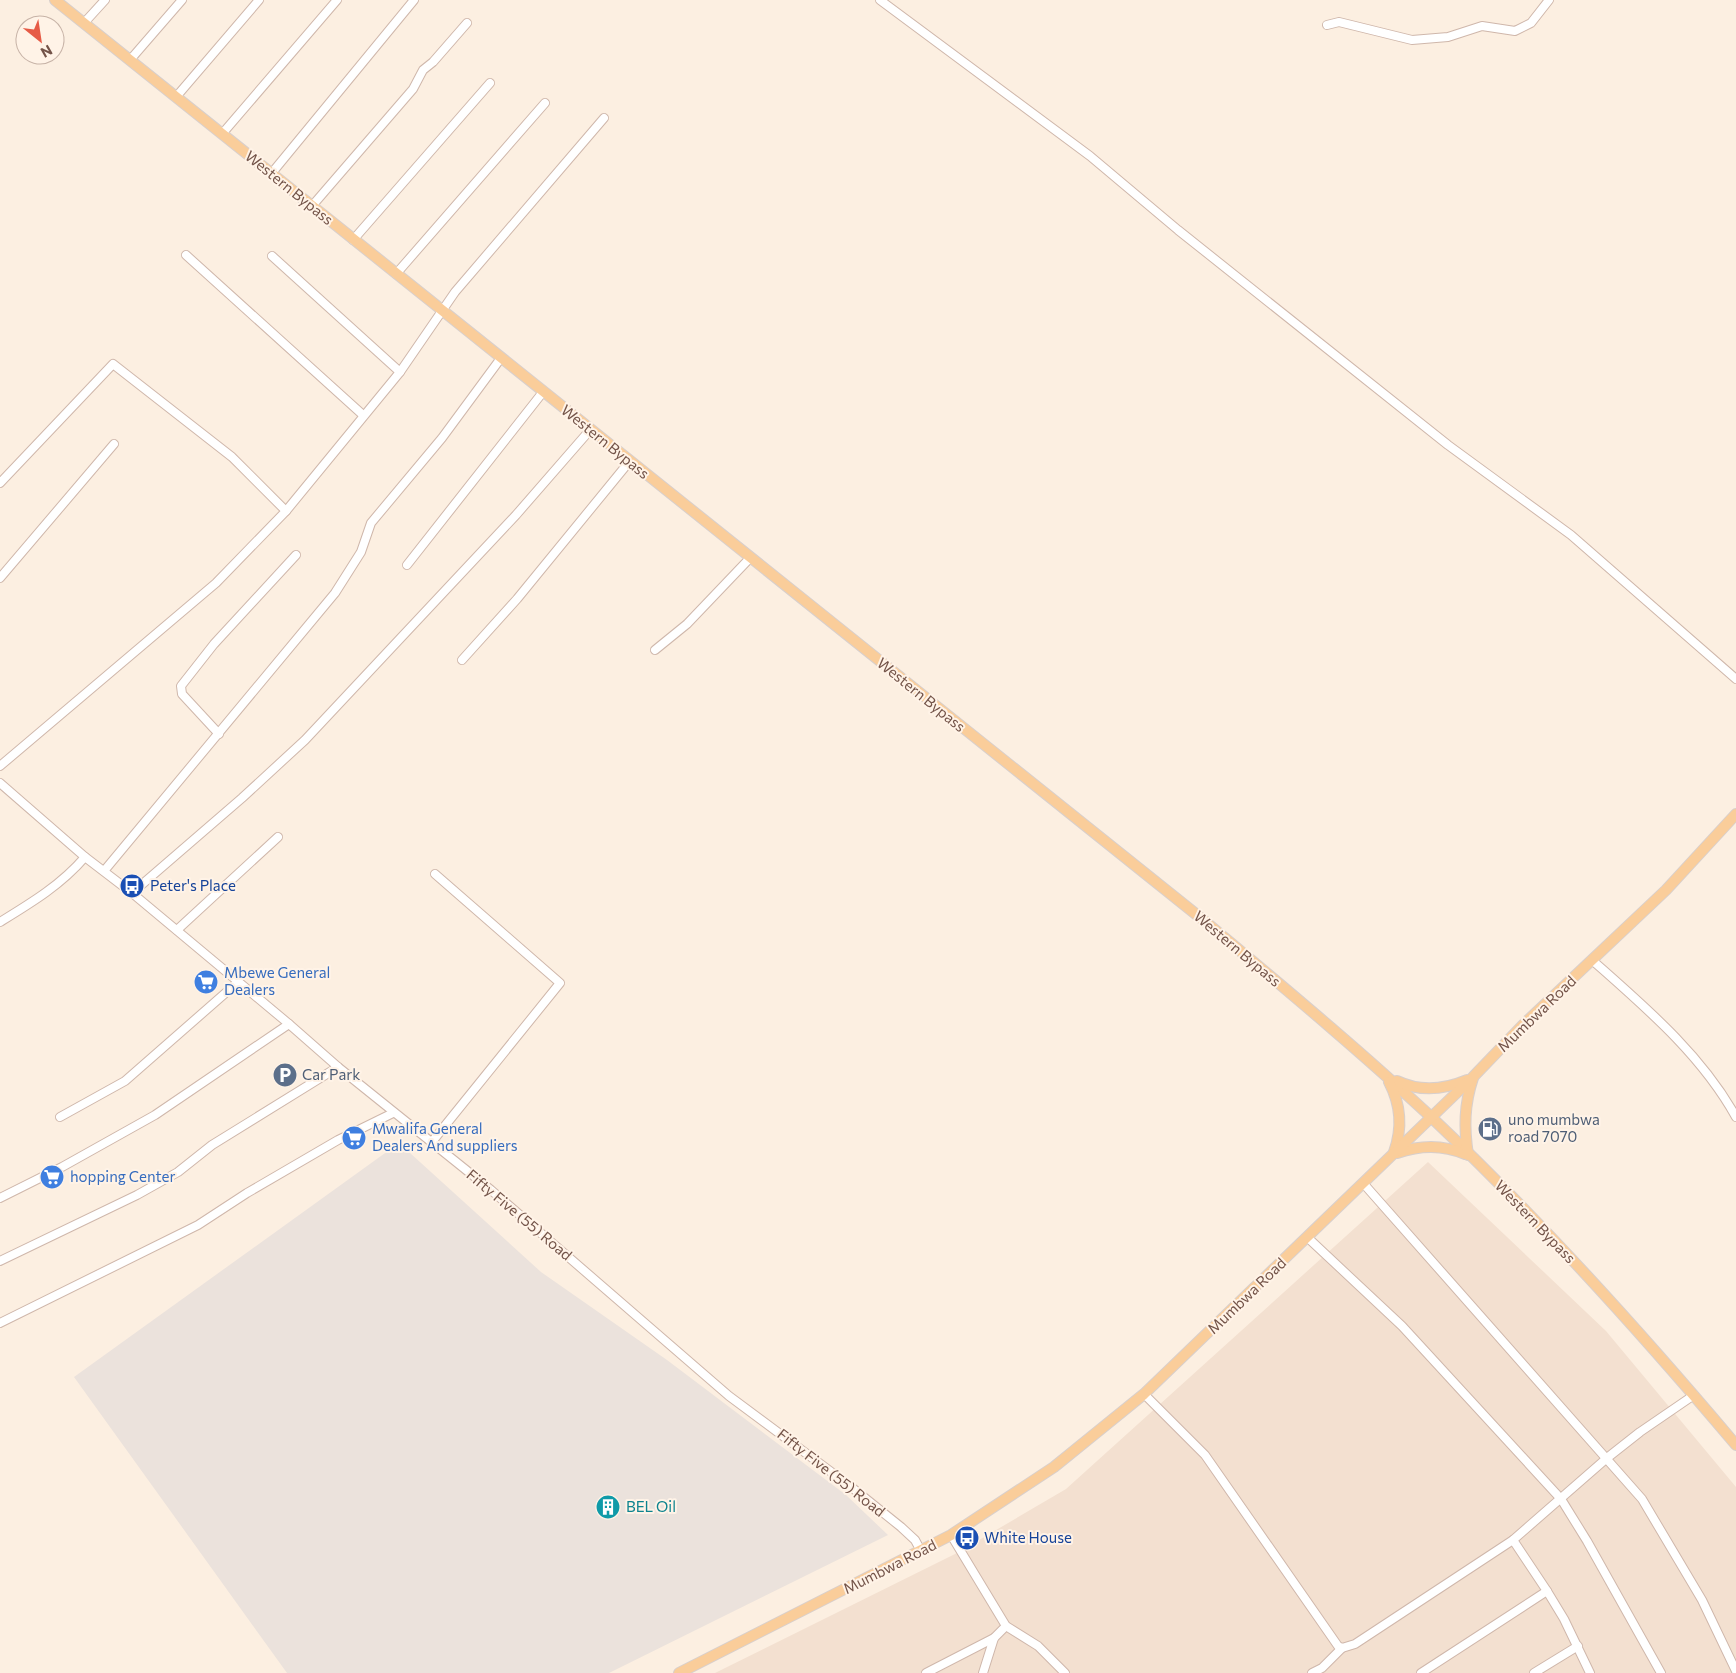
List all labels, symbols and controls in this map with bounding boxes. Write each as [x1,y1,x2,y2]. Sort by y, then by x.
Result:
north arrow [15,15,65,65]
text: N [38,42,56,62]
street label: Western Bypass [242,146,337,228]
street label: Western Bypass [558,400,653,482]
street label: Western Bypass [874,653,969,735]
bus stop icon: Peter's Place [119,873,145,899]
place label: Peter's Place [150,876,236,894]
street label: Western Bypass [1190,907,1285,990]
place label: Mbewe General Dealers [224,963,330,998]
supermarket icon: Mbewe General Dealers [193,969,219,995]
street label: Mumbwa Road [1493,971,1579,1055]
parking icon: Car Park [272,1062,298,1088]
place label: Car Park [302,1065,360,1083]
place label: uno mumbwa road 7070 [1508,1110,1600,1145]
fuel station icon: uno mumbwa road 7070 [1477,1116,1503,1142]
place label: Mwalifa General Dealers And suppliers [372,1119,518,1154]
supermarket icon: Mwalifa General Dealers And suppliers [341,1125,367,1151]
supermarket icon: hopping Center [39,1164,65,1190]
street label: Fifty Five (55) Road [463,1165,576,1264]
place label: hopping Center [70,1167,175,1185]
street label: Western Bypass [1492,1176,1580,1267]
street label: Mumbwa Road [1203,1253,1289,1337]
street label: Fifty Five (55) Road [774,1424,889,1520]
building icon: BEL Oil [595,1494,621,1520]
place label: BEL Oil [626,1497,676,1515]
bus stop icon: White House [954,1525,980,1551]
place label: White House [984,1528,1072,1546]
street label: Mumbwa Road [840,1535,939,1597]

